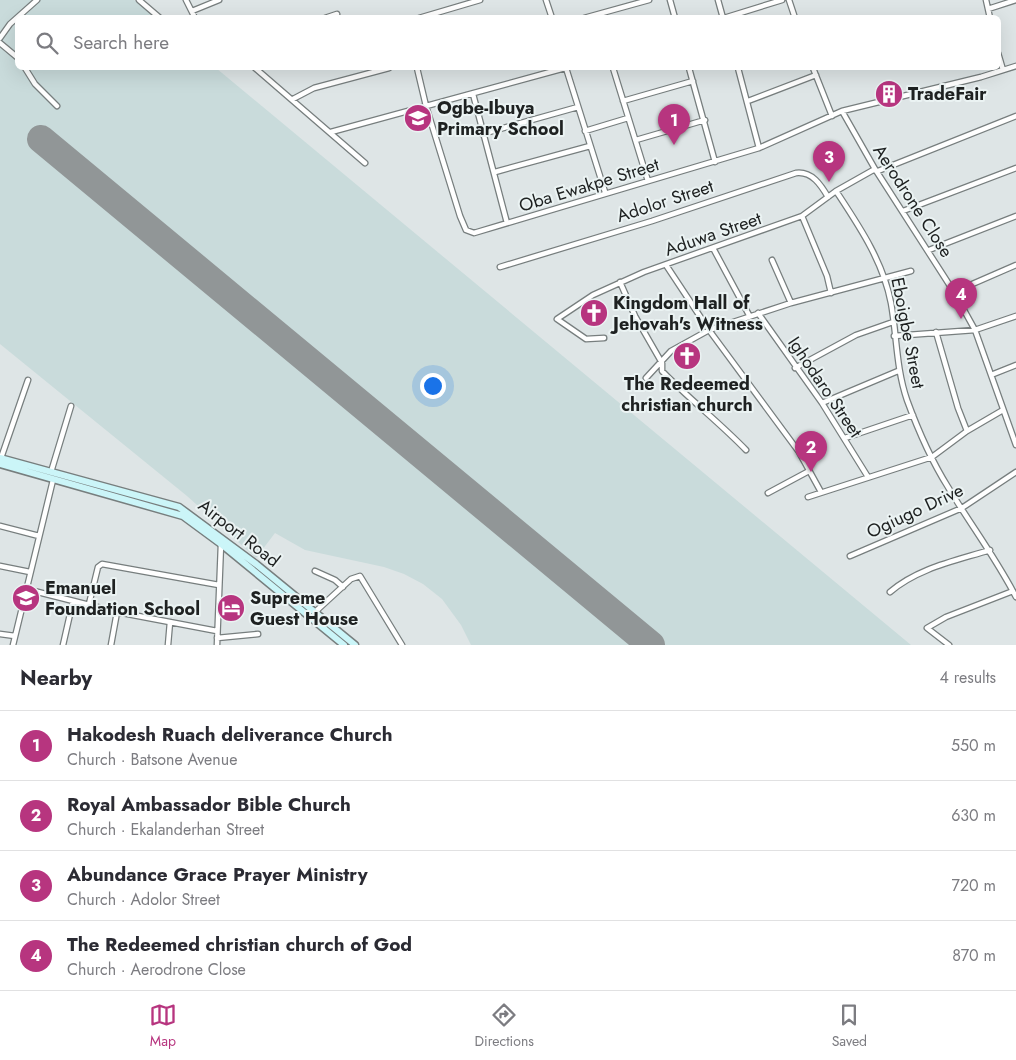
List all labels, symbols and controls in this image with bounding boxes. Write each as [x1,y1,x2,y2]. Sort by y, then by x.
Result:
search box [15,15,1001,70]
icon: search [33,29,61,57]
text: Search here [73,29,169,56]
building icon: TradeFair [874,79,904,109]
place label: TradeFair [908,81,987,107]
place label: Ogbe-Ibuya Primary School [437,95,564,142]
school or university icon: Ogbe-Ibuya Primary School [403,103,433,133]
pin: 1 [658,104,690,145]
street label: Aerodrone Close [867,139,959,263]
pin: 3 [813,141,845,182]
street label: Oba Ewakpe Street [516,151,663,219]
street label: Adolor Street [613,173,717,229]
street label: Aduwa Street [661,205,766,263]
street label: Eboigbe Street [884,275,932,392]
pin: 4 [945,278,977,319]
place label: Kingdom Hall of Jehovah's Witness [610,290,763,337]
church icon: Kingdom Hall of Jehovah's Witness [579,298,609,328]
street label: Ighodaro Street [782,331,869,443]
church icon: The Redeemed christian church [672,341,702,371]
place label: The Redeemed christian church [621,371,753,418]
your location [420,373,446,399]
pin: 2 [795,431,827,472]
street label: Ogiugo Drive [862,477,968,545]
street label: Airport Road [193,493,285,573]
place label: Emanuel Foundation School [45,575,200,622]
school or university icon: Emanuel Foundation School [11,583,41,613]
place label: Supreme Guest House [250,585,358,632]
hotel icon: Supreme Guest House [216,593,246,623]
text: Nearby [20,663,92,693]
text: 4 results [940,666,996,689]
text: Hakodesh Ruach deliverance Church [67,721,393,748]
text: 1 [32,734,40,757]
text: 550 m [951,734,996,757]
text: Church · Batsone Avenue [67,748,237,771]
text: Royal Ambassador Bible Church [67,791,351,818]
text: 2 [31,804,41,827]
text: 630 m [951,804,996,827]
text: Church · Ekalanderhan Street [67,818,264,841]
text: Abundance Grace Prayer Ministry [67,861,368,888]
text: 3 [31,874,41,897]
text: 720 m [952,874,996,897]
text: Church · Adolor Street [67,888,220,911]
text: The Redeemed christian church of God [67,931,412,958]
text: 4 [30,944,42,967]
text: 870 m [952,944,996,967]
text: Church · Aerodrone Close [67,958,246,981]
tab: Map [149,1001,177,1051]
tab: Directions [475,1001,534,1051]
tab: Saved [832,1001,867,1051]

